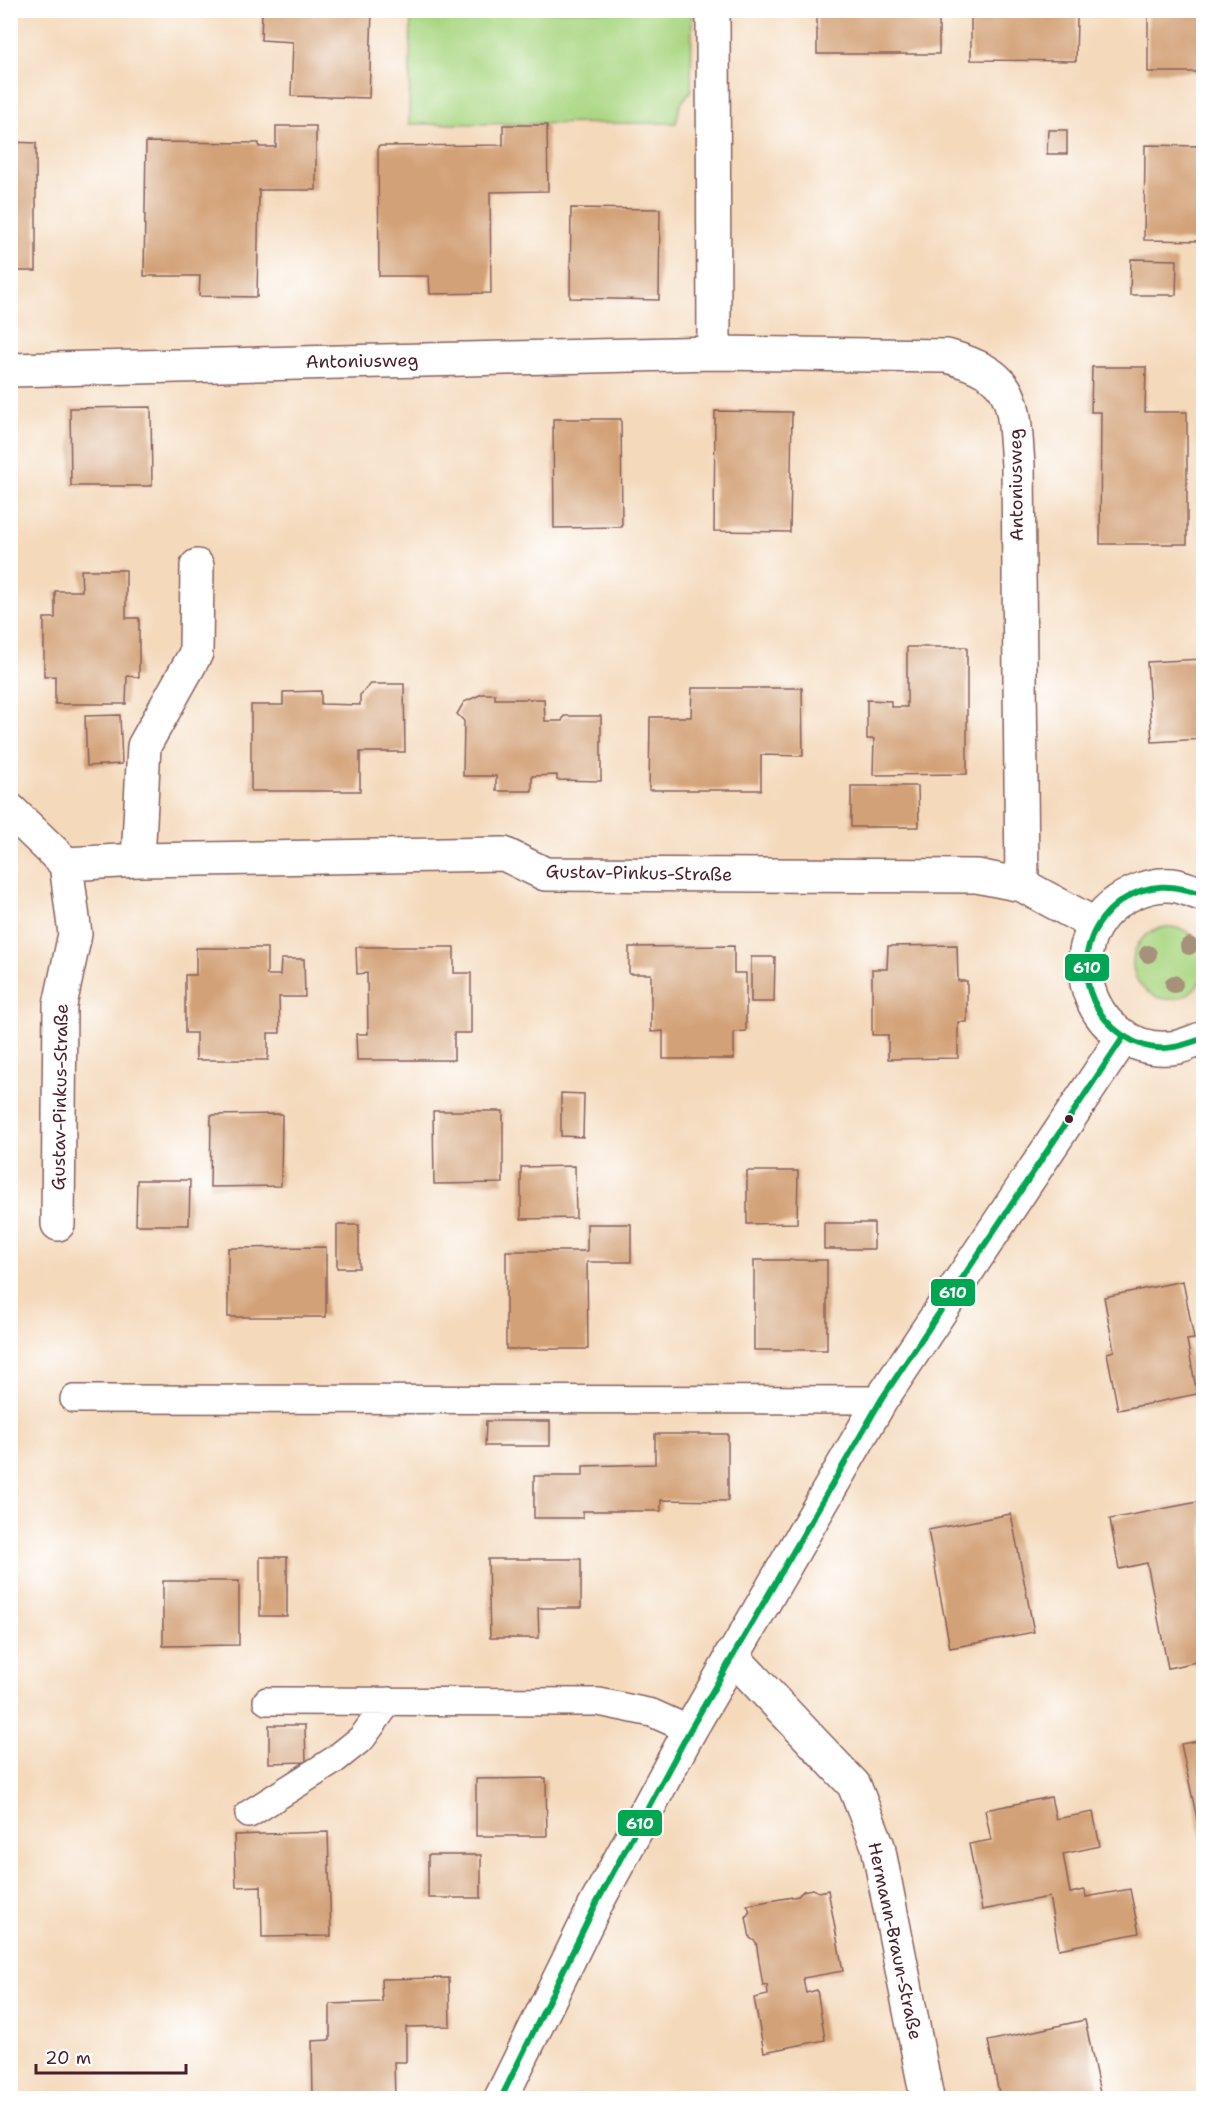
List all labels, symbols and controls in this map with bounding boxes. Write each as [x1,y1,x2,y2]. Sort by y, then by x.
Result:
street label: Antoniusweg [305,348,419,374]
street label: Antoniusweg [1003,428,1029,542]
street label: Gustav-Pinkus-Straße [546,859,732,887]
line badge: 610 [1064,953,1110,982]
text: 610 [1073,957,1101,978]
street label: Gustav-Pinkus-Straße [46,1004,74,1190]
unlabelled marker [1063,1113,1075,1125]
line badge: 610 [930,1278,976,1307]
text: 610 [939,1282,967,1303]
line badge: 610 [617,1809,663,1837]
text: 610 [626,1813,654,1834]
street label: Hermann-Braun-Straße [862,1840,928,2042]
scale bar [36,2037,186,2075]
text: 20 m [45,2046,91,2070]

